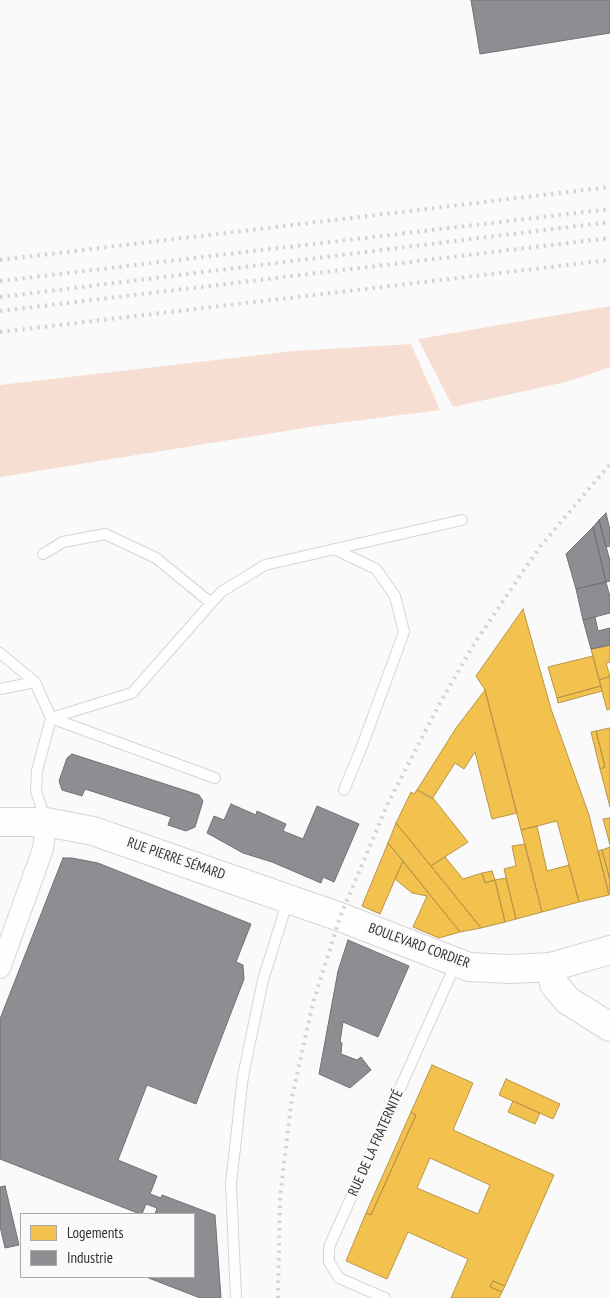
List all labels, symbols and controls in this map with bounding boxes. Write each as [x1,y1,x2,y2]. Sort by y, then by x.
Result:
street label: RUE PIERRE SÉMARD [125,834,227,884]
street label: BOULEVARD CORDIER [366,920,472,972]
street label: RUE DE LA FRATERNITÉ [345,1087,407,1199]
legend [20,1213,195,1278]
text: Logements [67,1223,123,1242]
text: Industrie [67,1248,113,1267]

